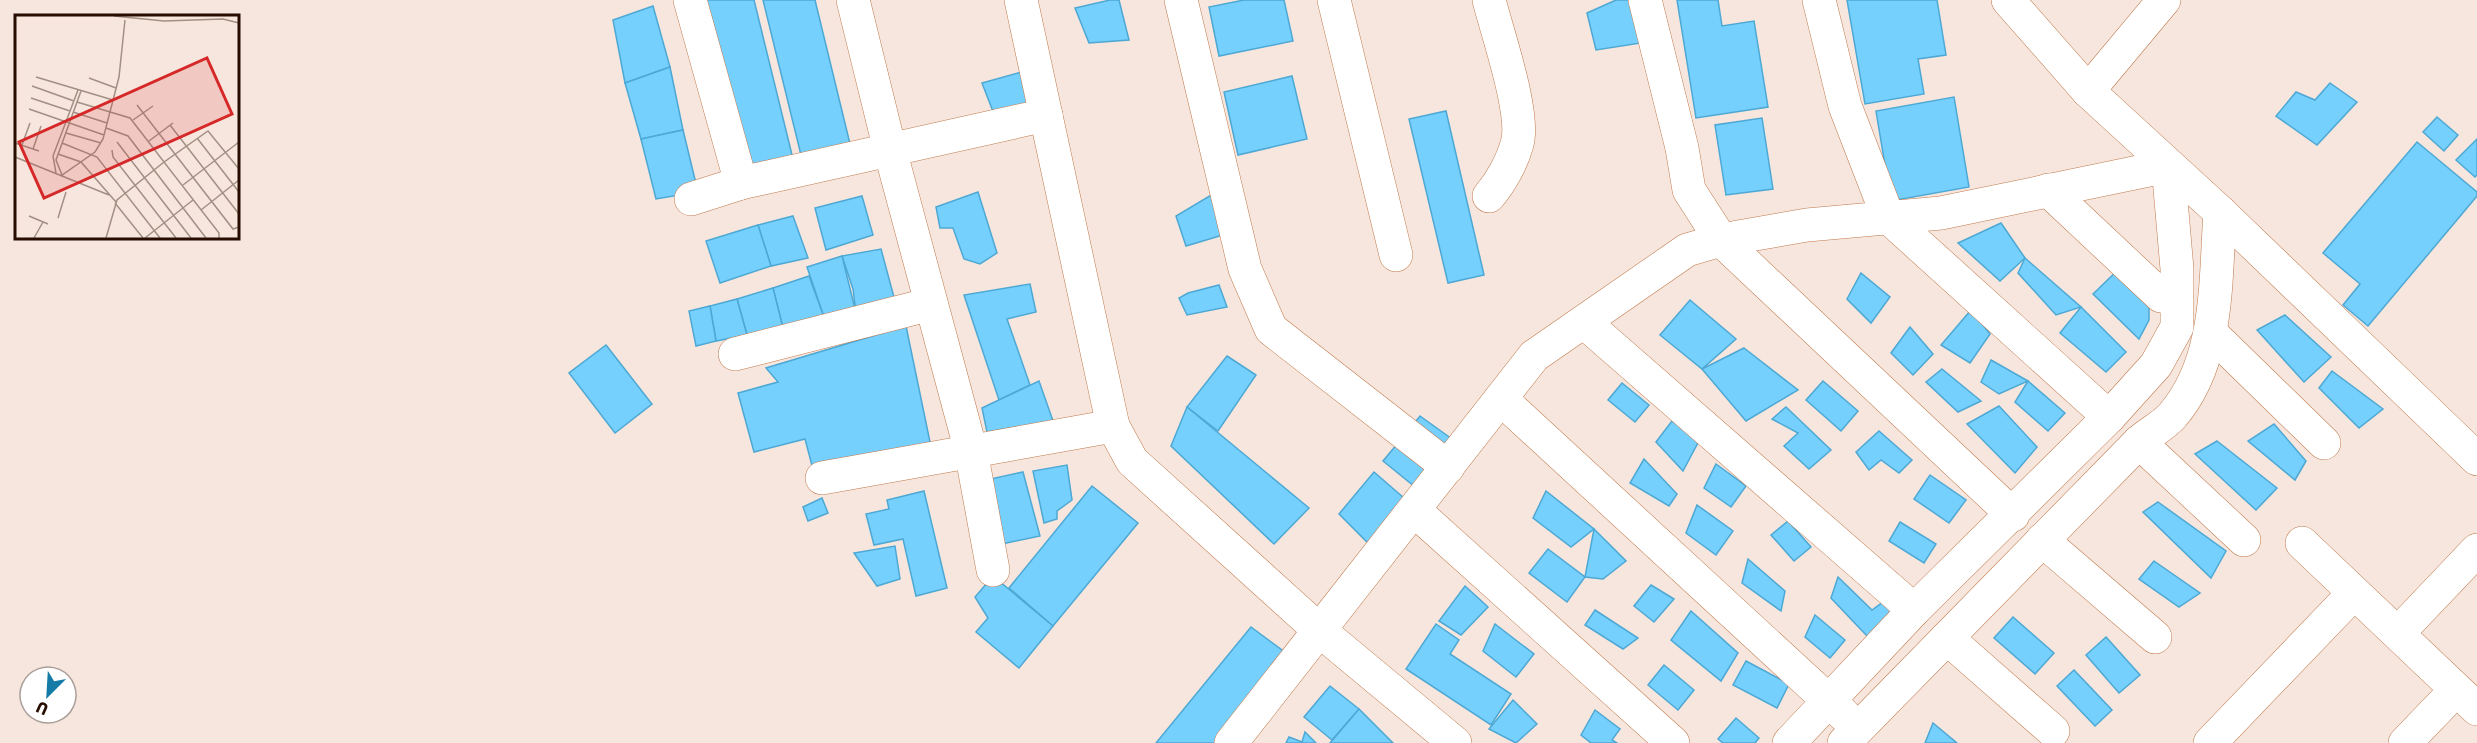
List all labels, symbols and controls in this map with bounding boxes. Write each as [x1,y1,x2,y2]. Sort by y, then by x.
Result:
inset map [15,15,238,238]
north arrow [18,665,78,725]
text: U [32,695,52,721]

